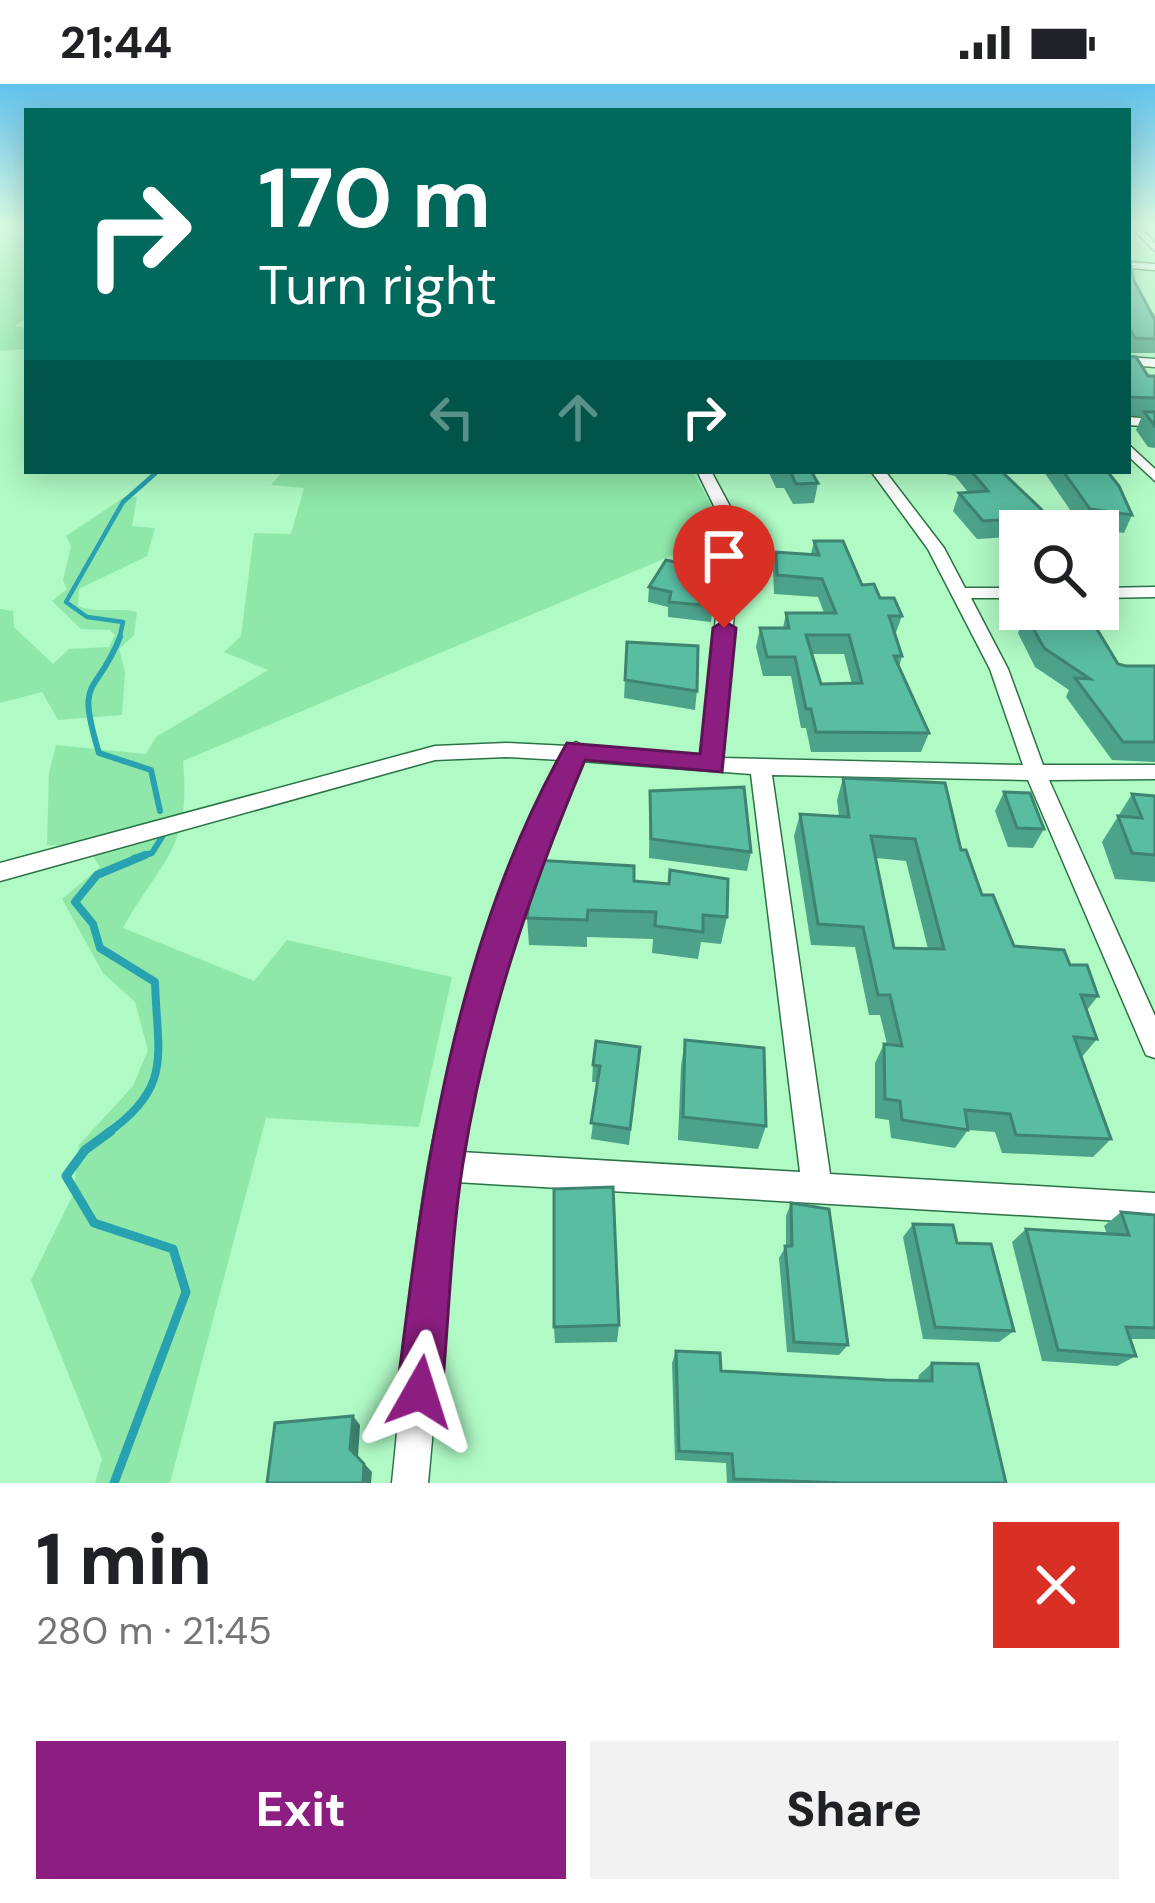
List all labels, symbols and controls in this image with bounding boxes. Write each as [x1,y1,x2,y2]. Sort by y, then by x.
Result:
text: 21:44 [60,13,172,72]
text: 170 m [258,144,491,253]
icon: right [60,156,216,312]
text: Turn right [258,250,497,321]
icon: left [419,384,485,450]
icon: ahead [545,384,611,450]
icon: right [671,384,737,450]
pin [673,505,775,628]
map controls [999,510,1119,630]
button: search [999,510,1119,630]
icon: arrive [691,523,757,589]
position arrow [357,1329,483,1455]
text: 1 min [36,1513,212,1606]
button: close [993,1522,1119,1648]
text: 280 m · 21:45 [36,1605,272,1656]
button: Exit [36,1741,566,1879]
button: Share [590,1741,1119,1879]

